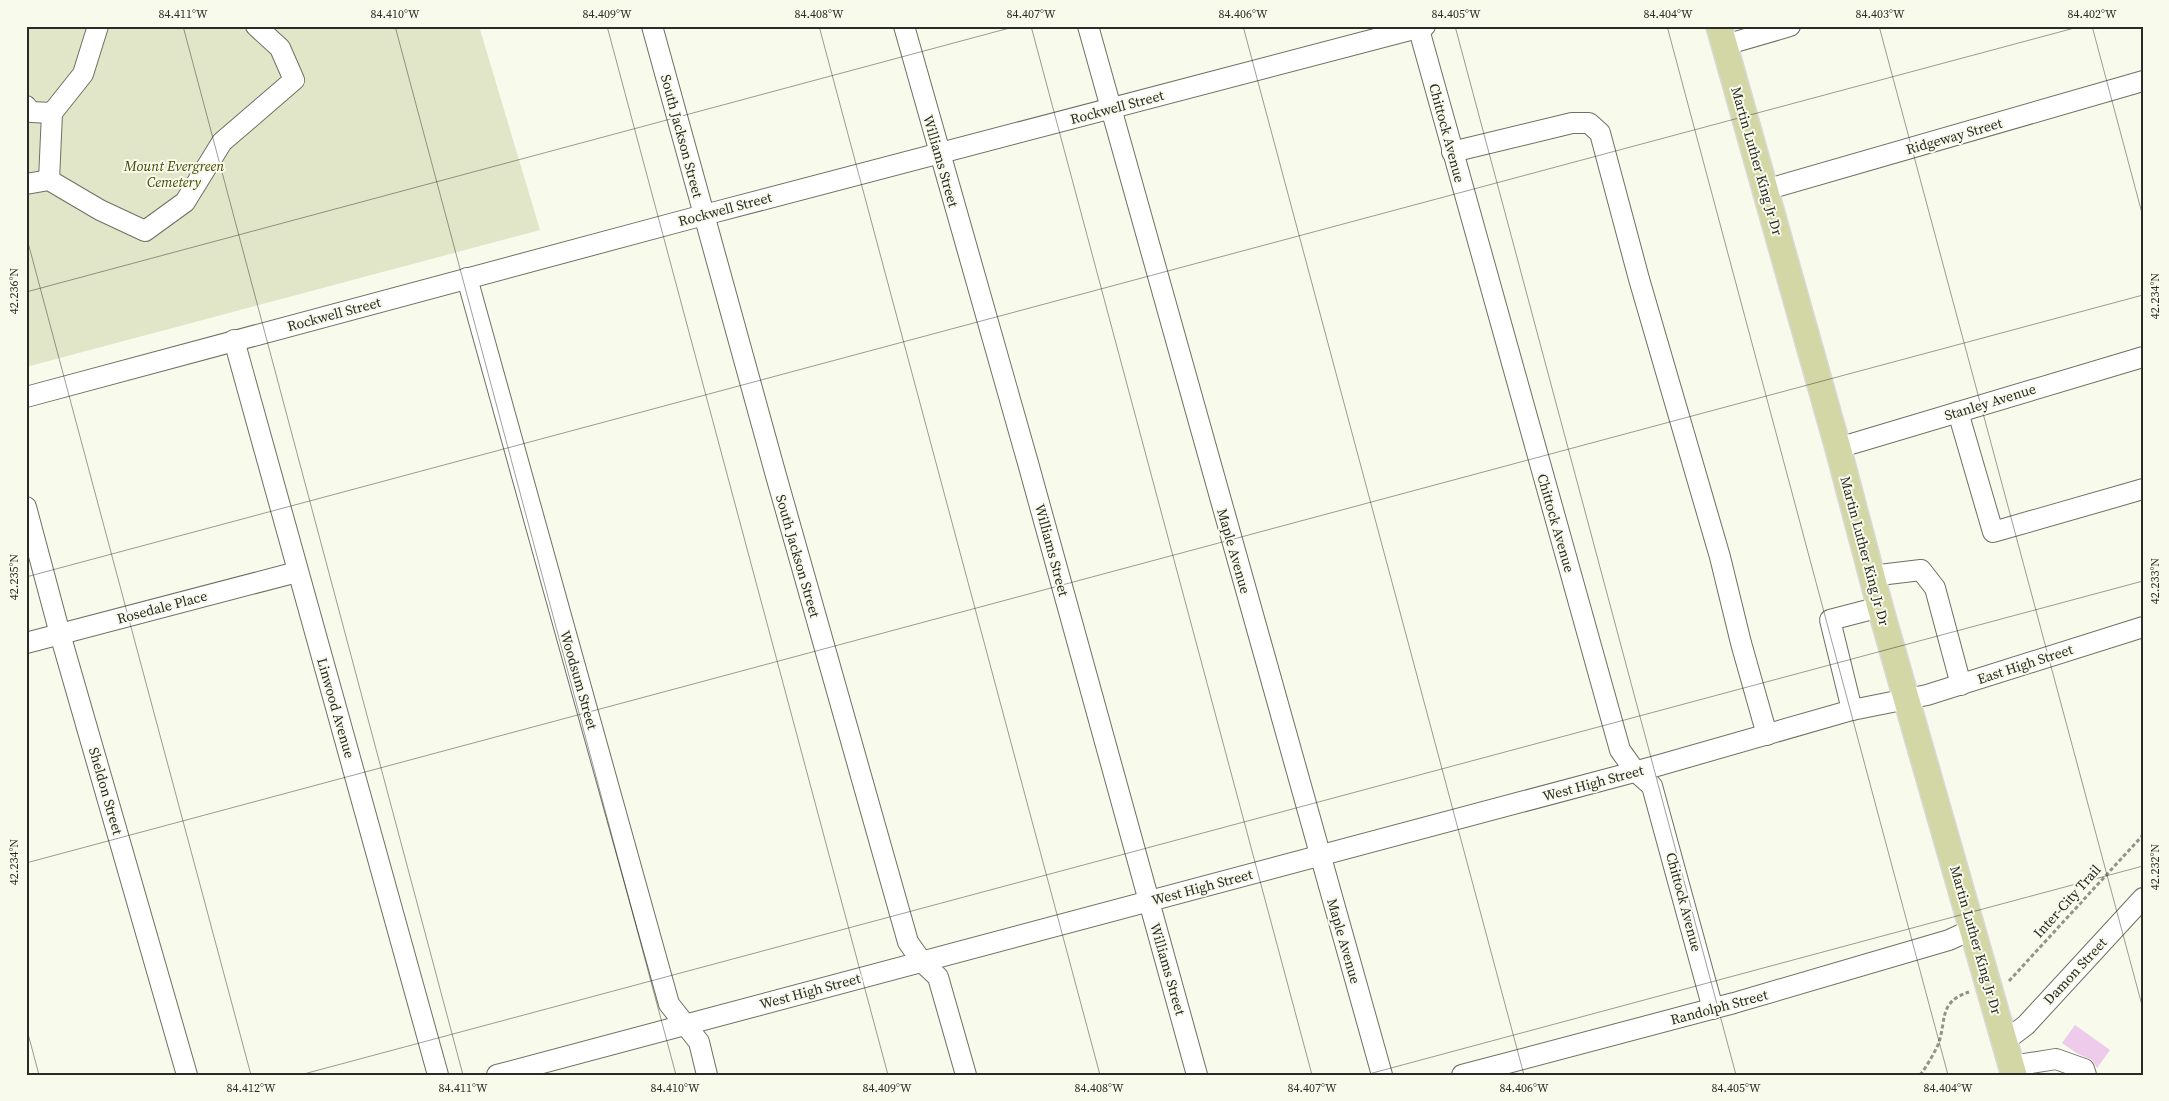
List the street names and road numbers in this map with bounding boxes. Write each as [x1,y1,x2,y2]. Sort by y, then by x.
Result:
street label: South Jackson Street [656,72,708,200]
street label: Chittock Avenue [1424,81,1470,185]
street label: Martin Luther King Jr Dr [1726,84,1788,238]
street label: Rockwell Street [1068,85,1166,129]
street label: Williams Street [918,113,964,210]
street label: Ridgeway Street [1904,113,2005,159]
street label: Rockwell Street [676,187,774,231]
street label: Rockwell Street [285,292,383,336]
street label: Stanley Avenue [1942,379,2038,425]
street label: Chittock Avenue [1532,471,1580,575]
street label: Martin Luther King Jr Dr [1835,474,1895,628]
street label: South Jackson Street [771,492,825,620]
street label: Williams Street [1030,502,1074,599]
street label: Maple Avenue [1212,506,1256,596]
street label: Rosedale Place [115,585,209,629]
street label: Woodsum Street [555,628,603,732]
street label: East High Street [1975,639,2076,689]
street label: Linwood Avenue [312,655,360,761]
street label: Sheldon Street [84,745,128,838]
street label: West High Street [1540,760,1646,806]
street label: Chittock Avenue [1661,850,1707,954]
street label: Inter-City Trail [2029,860,2105,942]
street label: Martin Luther King Jr Dr [1945,863,2007,1017]
street label: West High Street [1149,864,1255,910]
street label: Maple Avenue [1322,896,1366,986]
street label: Williams Street [1145,921,1191,1018]
street label: Damon Street [2039,933,2112,1009]
street label: West High Street [757,968,863,1014]
street label: Randolph Street [1668,984,1770,1030]

